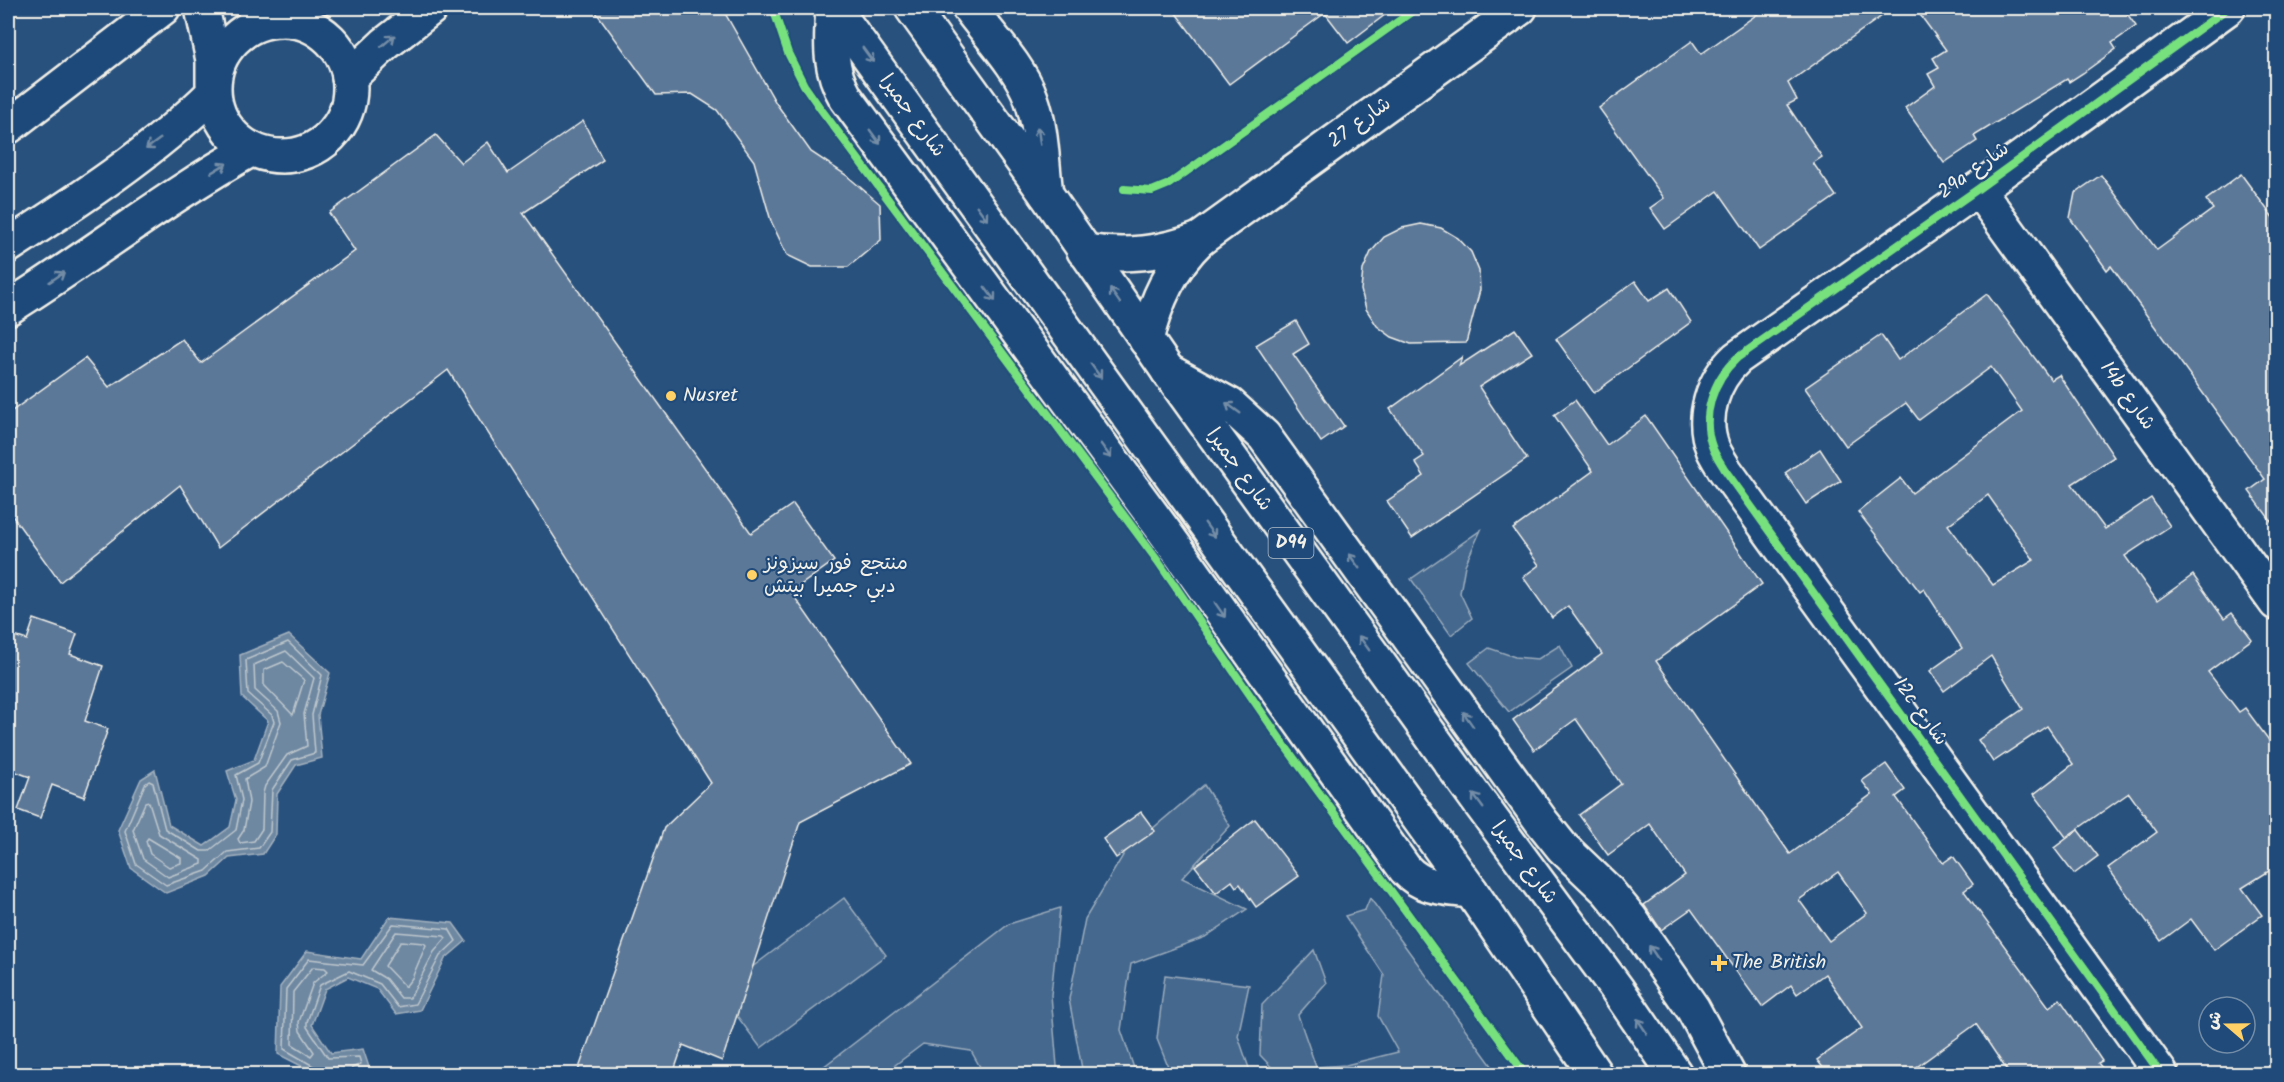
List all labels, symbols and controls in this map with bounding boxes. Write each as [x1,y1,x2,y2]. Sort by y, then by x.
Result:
one-way arrow [380,34,395,48]
one-way arrow [862,46,874,62]
street label: شارع جميرا [871,67,953,165]
street label: شارع 27 [1321,89,1399,157]
one-way arrow [1033,126,1044,146]
one-way arrow [868,129,881,145]
street label: 29a شارع [1931,134,2017,208]
one-way arrow [146,138,162,151]
one-way arrow [210,161,227,173]
one-way arrow [976,205,988,221]
one-way arrow [48,270,65,282]
one-way arrow [984,286,996,302]
one-way arrow [1109,289,1122,305]
street label: 14b شارع [2091,355,2163,437]
one-way arrow [1090,363,1102,379]
place label: Nusret [683,380,738,412]
marker: Nusret [664,389,678,403]
one-way arrow [1226,402,1242,415]
street label: شارع جميرا [1198,421,1280,519]
one-way arrow [1100,443,1112,459]
one-way arrow [1204,521,1216,537]
road number: D94 [1268,528,1314,558]
place label: منتجع فور سيزونز دبي جميرا بيتش [762,548,908,603]
one-way arrow [1348,553,1360,569]
marker: منتجع فور سيزونز دبي جميرا بيتش [745,568,759,582]
one-way arrow [1214,601,1226,617]
one-way arrow [1358,635,1370,651]
street label: 12c شارع [1884,671,1956,753]
one-way arrow [1462,711,1474,727]
one-way arrow [1472,793,1484,809]
street label: شارع جميرا [1483,814,1565,912]
one-way arrow [1648,945,1660,961]
place label: The British [1732,947,1826,979]
marker: The British [1710,954,1728,972]
north arrow [2197,995,2257,1055]
text: ش [2200,1008,2229,1033]
one-way arrow [1636,1018,1648,1035]

